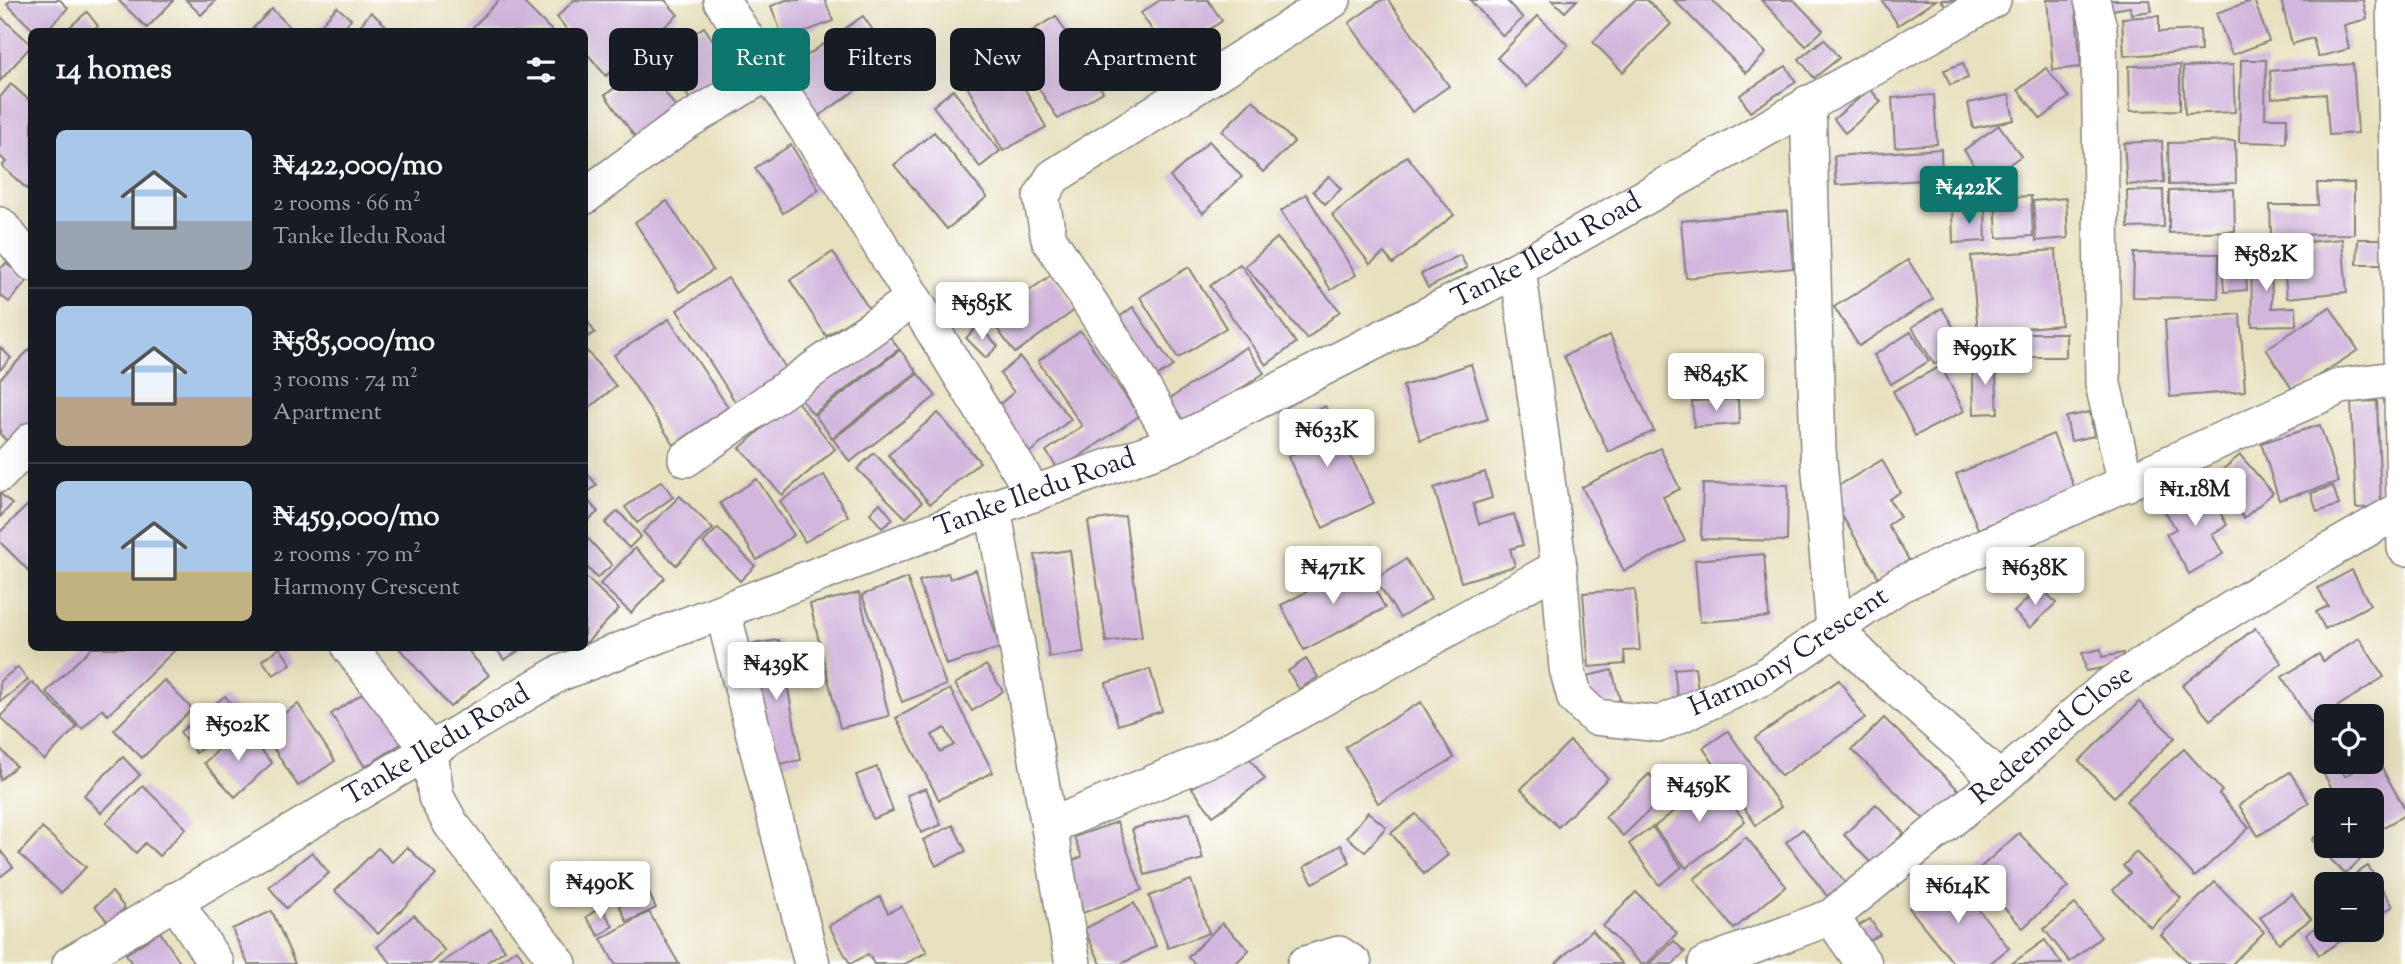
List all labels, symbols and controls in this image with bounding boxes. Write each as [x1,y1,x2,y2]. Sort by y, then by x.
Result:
chip: Buy [609,28,698,91]
chip: Rent [712,28,810,91]
chip: Filters [824,28,936,91]
chip: New [950,28,1045,91]
chip: Apartment [1059,28,1221,91]
text: 14 homes [56,49,172,92]
icon: filters [522,51,560,89]
text: ₦422,000/mo [273,145,443,188]
icon: home [112,158,196,242]
pin: ₦422K [1920,166,2018,226]
text: ₦422K [1936,172,2002,205]
street label: Tanke Iledu Road [1445,183,1649,319]
text: 2 rooms · 66 m² [273,188,421,221]
text: Tanke Iledu Road [273,221,446,254]
pin: ₦582K [2217,233,2315,293]
text: ₦582K [2234,239,2298,272]
pin: ₦585K [933,282,1031,342]
text: ₦585K [952,288,1012,321]
text: ₦585,000/mo [273,321,435,364]
pin: ₦991K [1936,328,2034,387]
text: ₦991K [1953,333,2017,366]
icon: home [112,334,196,418]
pin: ₦845K [1667,354,1765,413]
text: ₦845K [1684,359,1748,392]
text: 3 rooms · 74 m² [273,364,418,397]
text: Apartment [273,397,382,430]
pin: ₦633K [1278,410,1376,469]
text: ₦633K [1295,415,1359,448]
street label: Tanke Iledu Road [929,439,1141,548]
pin: ₦1.18M [2138,468,2252,528]
text: ₦1.18M [2160,474,2230,507]
text: ₦459,000/mo [273,496,440,539]
icon: home [112,509,196,593]
text: 2 rooms · 70 m² [273,539,421,572]
pin: ₦471K [1284,546,1382,606]
pin: ₦638K [1986,548,2084,607]
text: ₦471K [1301,552,1365,585]
text: ₦638K [2002,553,2068,586]
text: Harmony Crescent [273,572,460,605]
street label: Harmony Crescent [1683,577,1897,728]
pin: ₦439K [727,642,825,702]
text: ₦439K [743,648,809,681]
street label: Redeemed Close [1963,655,2141,816]
street label: Tanke Iledu Road [336,675,538,817]
pin: ₦502K [189,704,287,763]
map controls [2314,704,2384,942]
button: locate [2314,704,2384,774]
text: ₦502K [206,709,270,742]
pin: ₦459K [1650,764,1748,824]
text: ₦459K [1667,770,1731,803]
button: + [2314,788,2384,858]
pin: ₦490K [551,862,649,921]
pin: ₦614K [1909,866,2007,925]
text: ₦490K [566,867,634,900]
text: ₦614K [1926,871,1990,904]
button: − [2314,872,2384,942]

